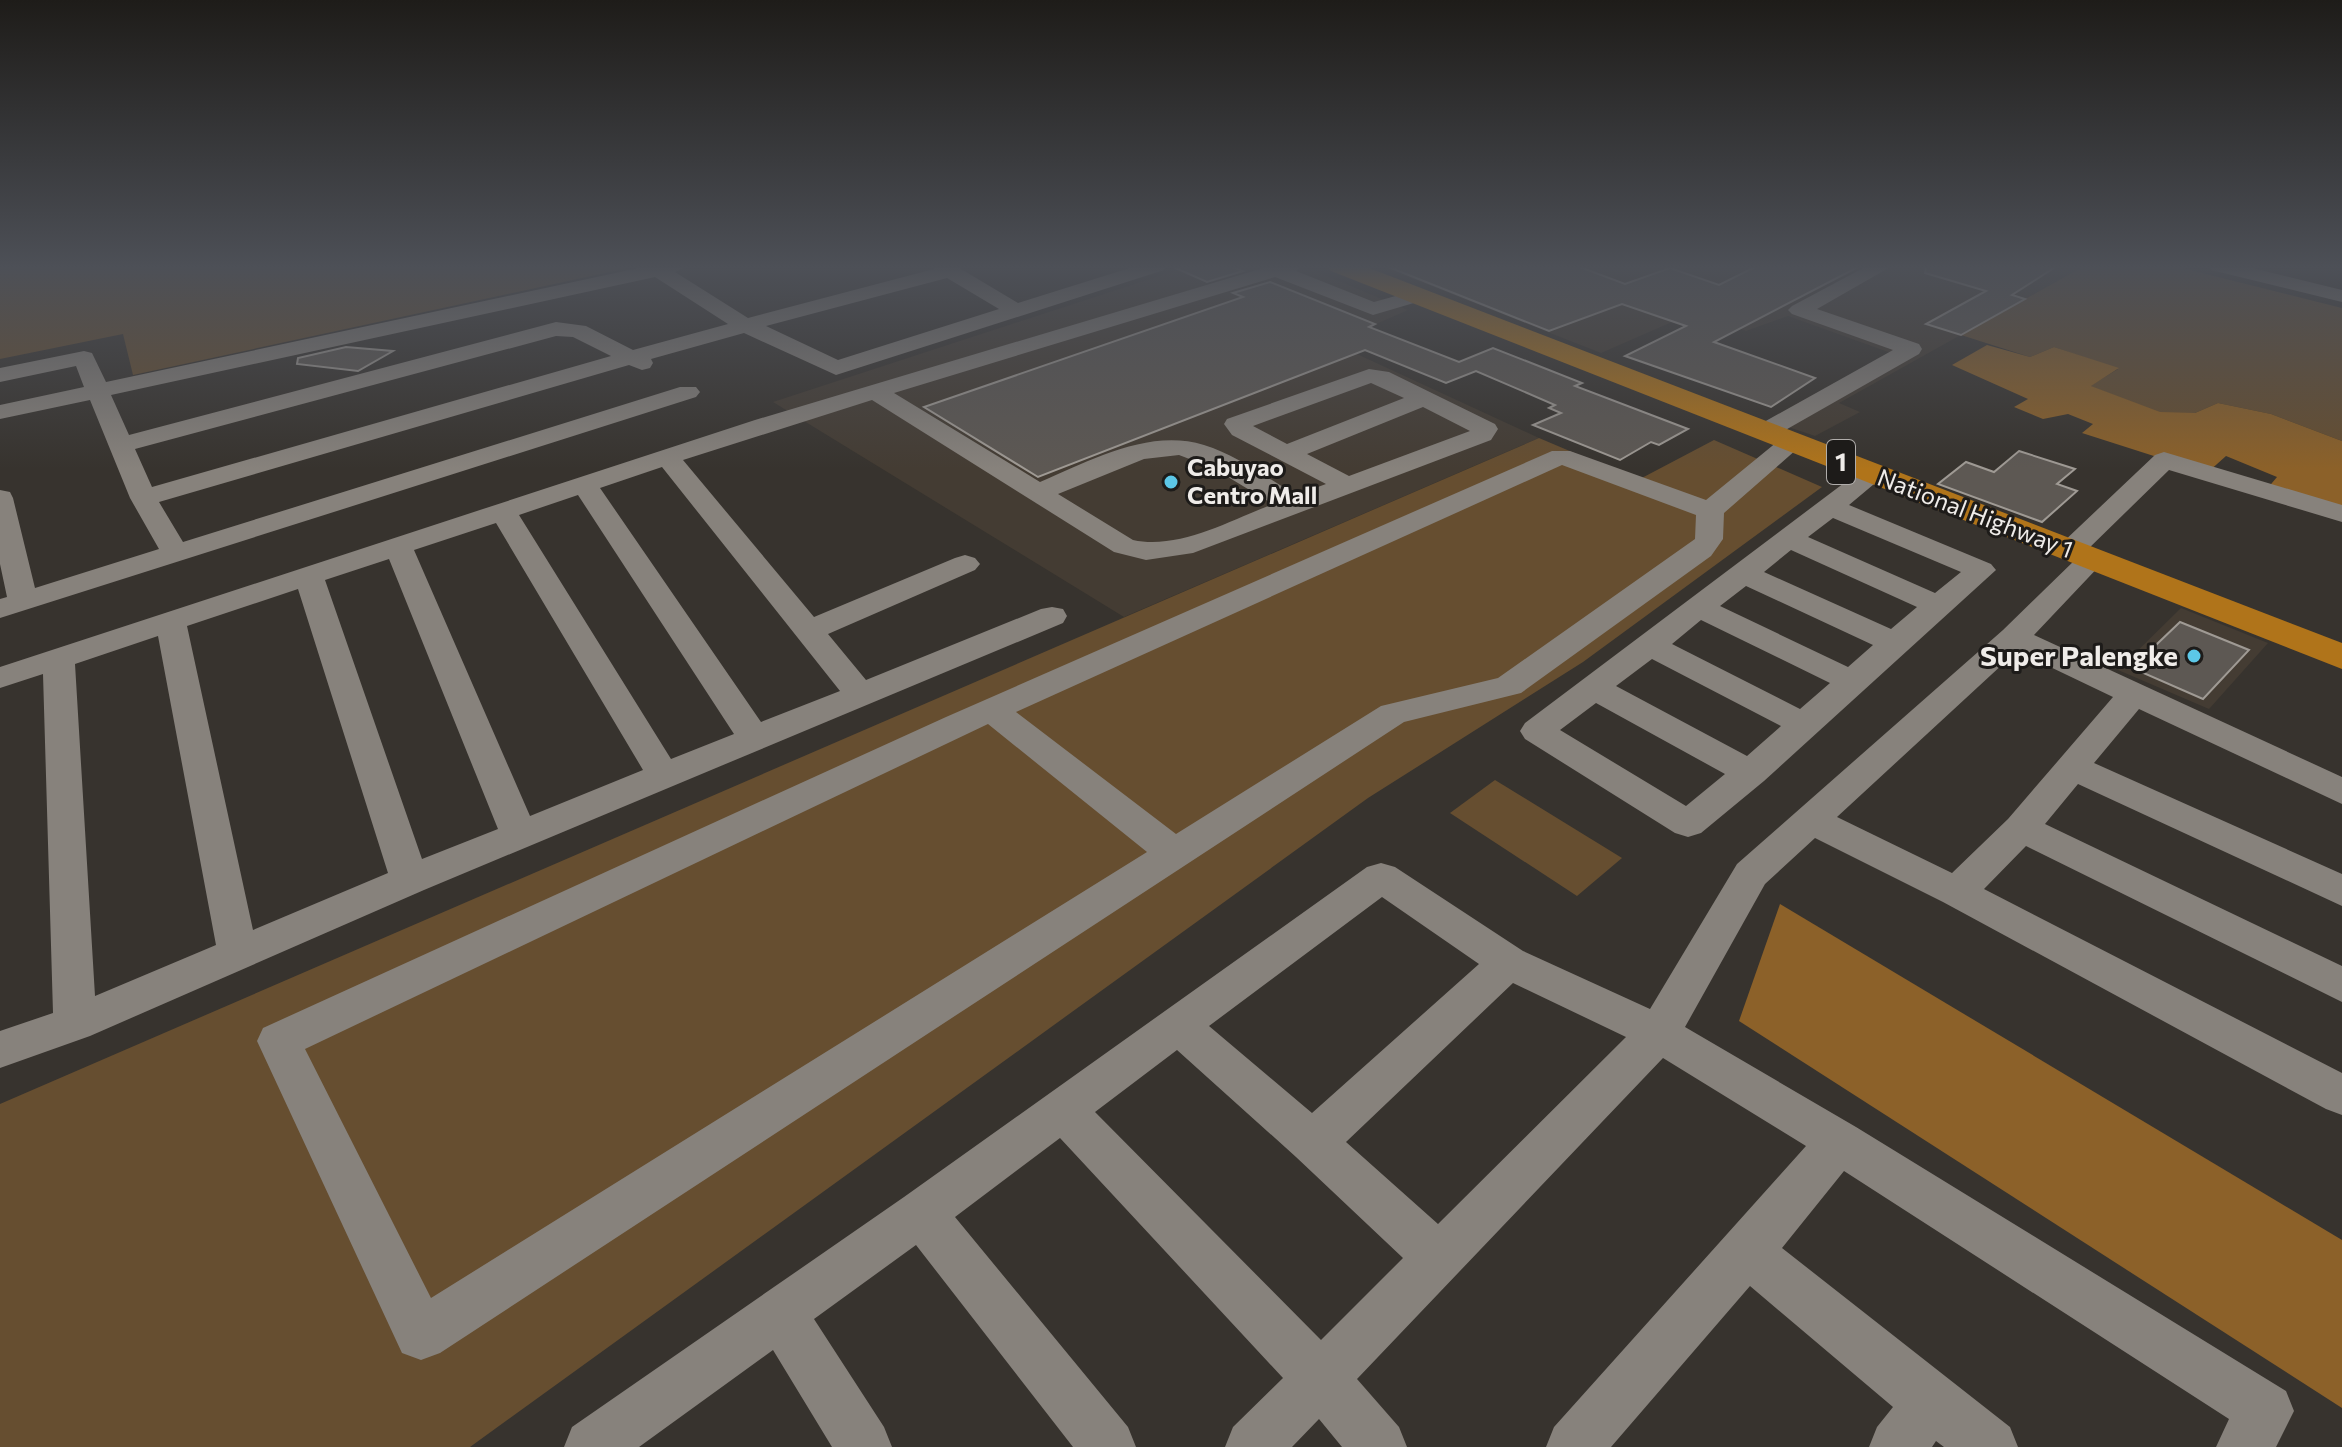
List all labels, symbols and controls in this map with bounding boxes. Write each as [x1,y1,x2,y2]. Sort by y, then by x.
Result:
road number: 1 [1827,440,1855,484]
place label: Cabuyao Centro Mall [1187,452,1317,509]
street label: National Highway 1 [1874,462,2077,563]
marker: Cabuyao Centro Mall [1162,473,1180,491]
place label: Super Palengke [1980,638,2178,672]
marker: Super Palengke [2185,647,2203,665]

